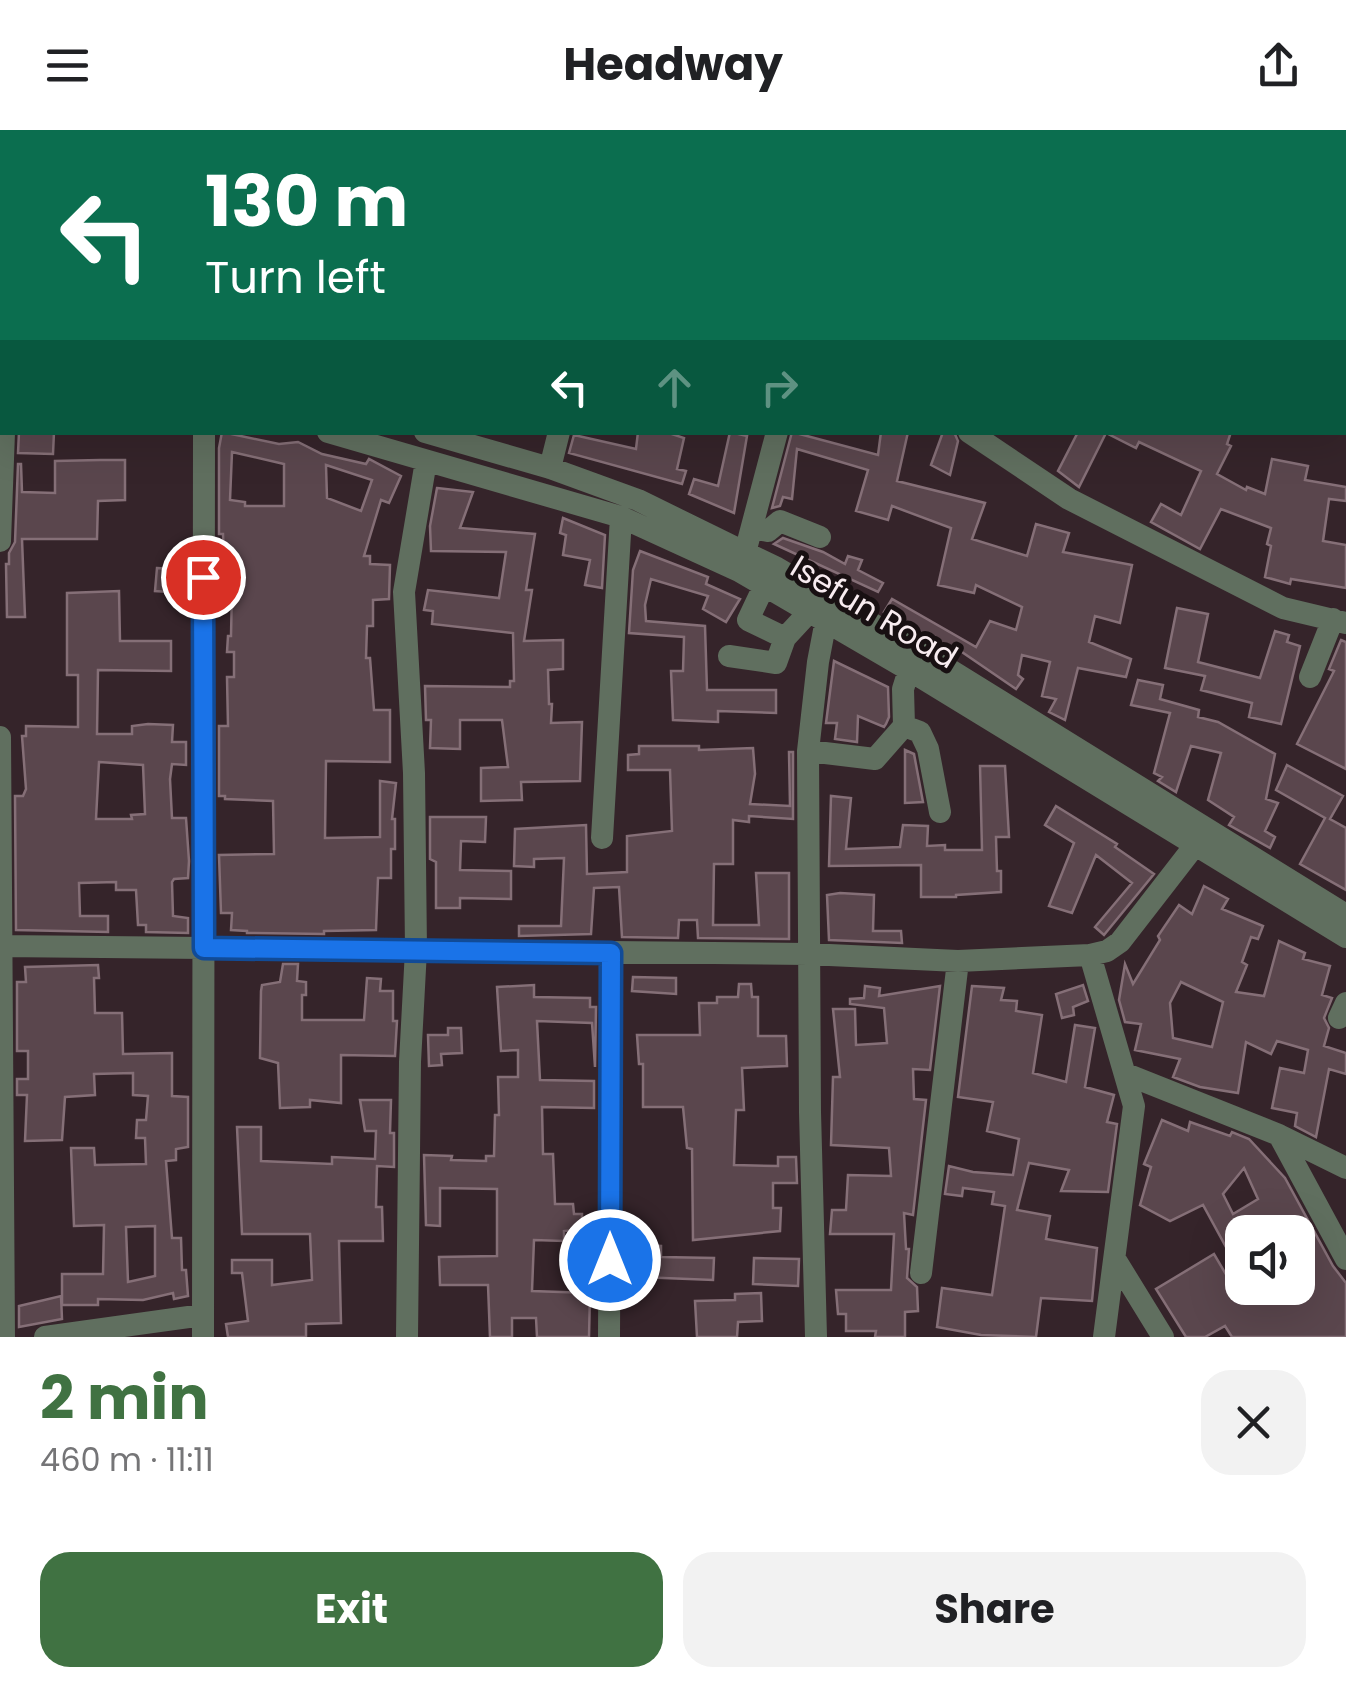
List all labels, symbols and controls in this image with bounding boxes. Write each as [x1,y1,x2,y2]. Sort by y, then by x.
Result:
text: Headway [563,33,783,96]
icon: menu [40,38,95,93]
icon: share [1251,38,1306,93]
text: 130 m [205,152,408,251]
icon: left [40,170,170,300]
text: Turn left [205,246,386,309]
icon: left [542,360,597,415]
icon: ahead [647,360,702,415]
icon: right [752,360,807,415]
pin [161,535,246,620]
street label: Isefun Road [782,544,966,679]
icon: arrive [176,550,231,605]
position arrow [558,1208,662,1312]
map controls [1225,1215,1315,1305]
button: sound [1225,1215,1315,1305]
text: 2 min [40,1356,209,1440]
button: close [1201,1370,1306,1475]
text: 460 m · 11:11 [40,1437,214,1482]
button: Exit [40,1552,663,1667]
button: Share [683,1552,1306,1667]

